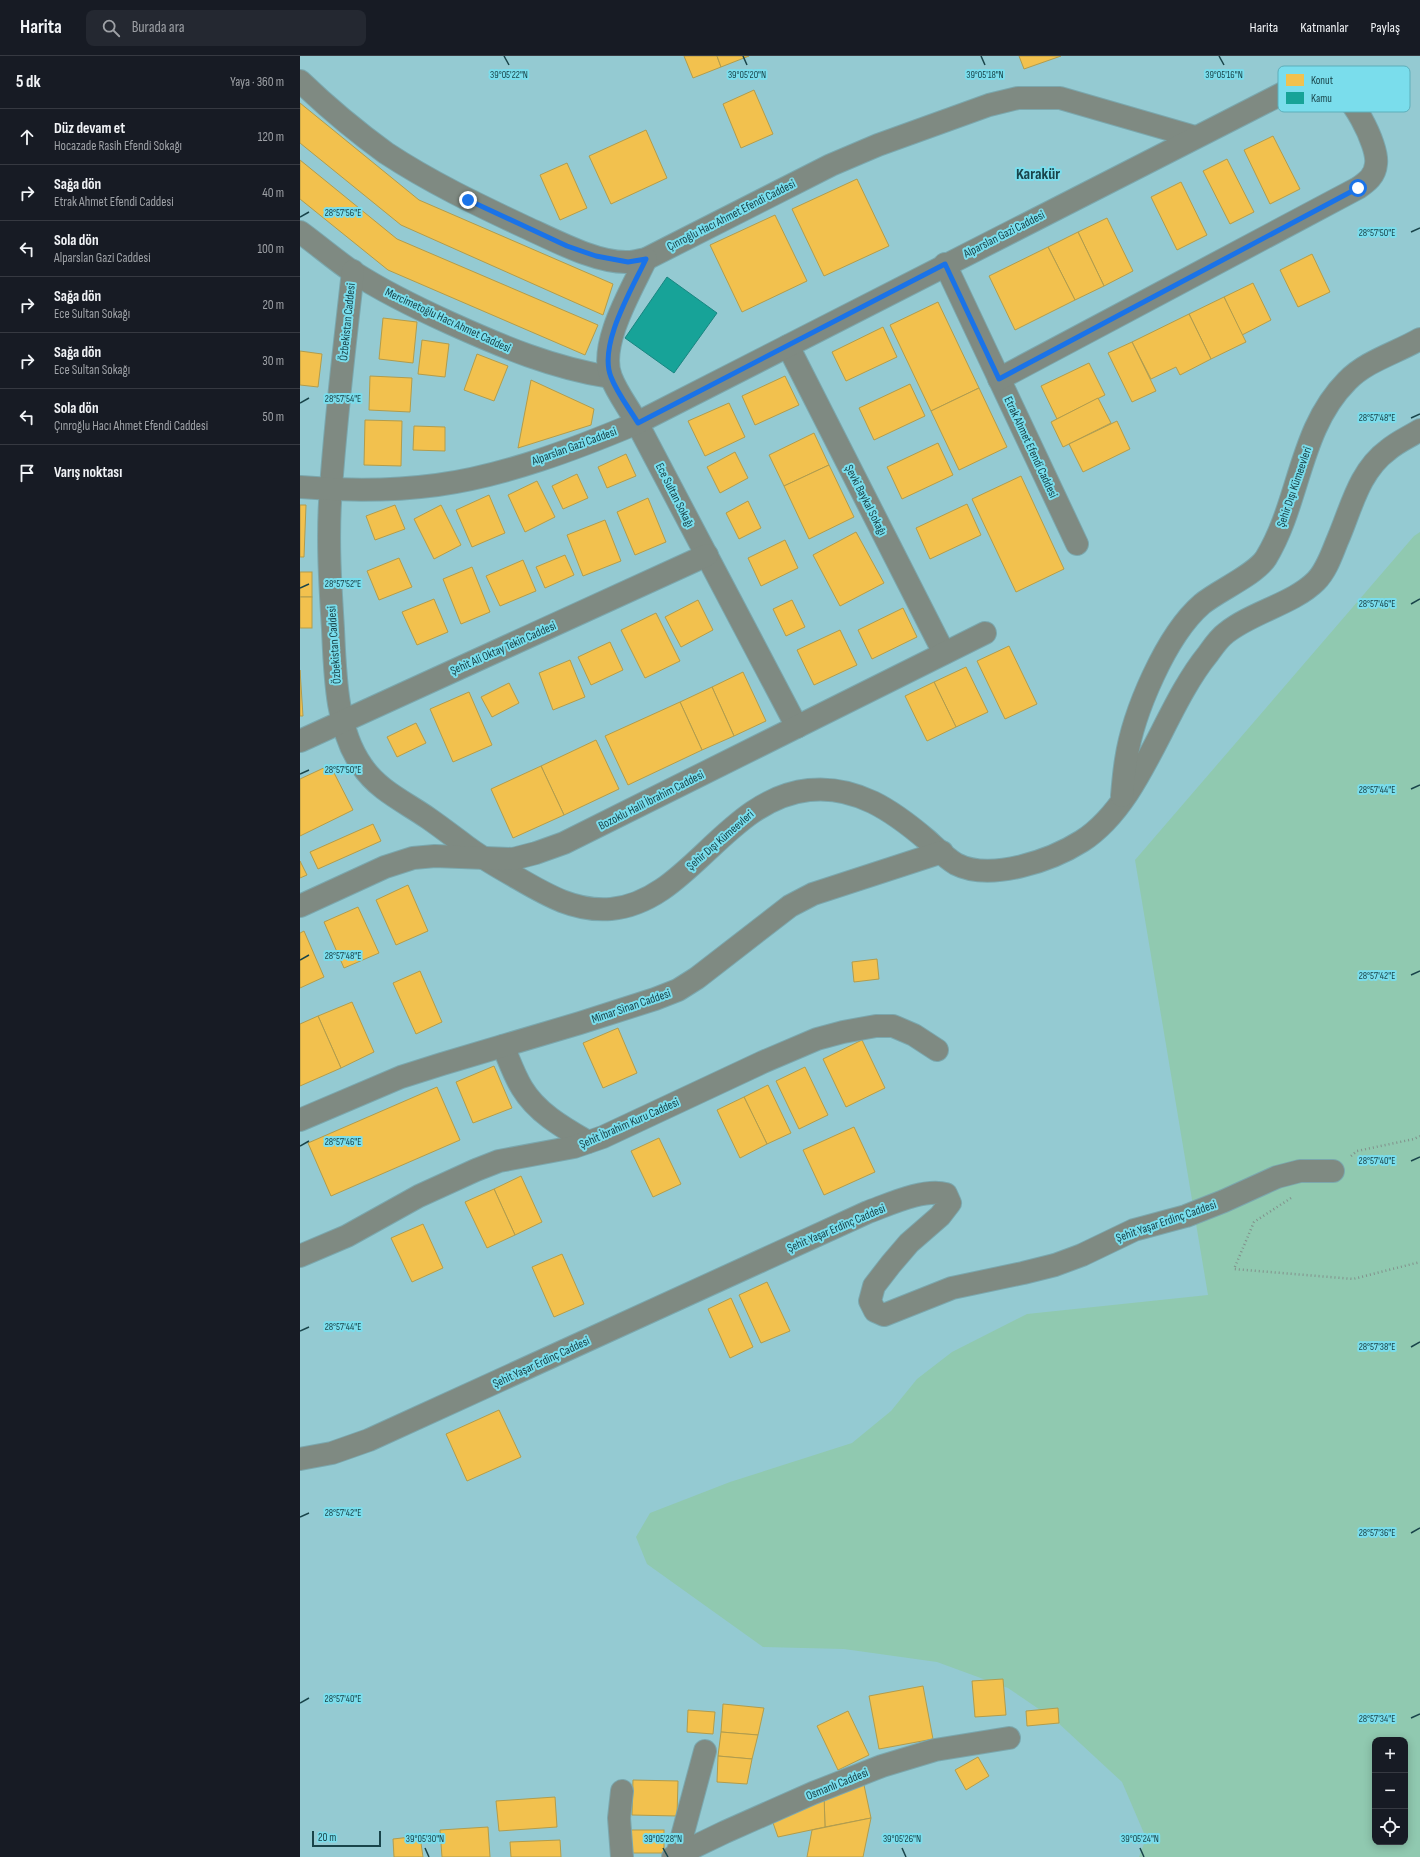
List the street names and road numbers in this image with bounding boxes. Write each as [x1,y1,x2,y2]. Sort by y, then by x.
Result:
street label: Çınroğlu Hacı Ahmet Efendi Caddesi [664,176,798,254]
street label: Alparslan Gazi Caddesi [960,208,1047,262]
street label: Özbekistan Caddesi [336,282,359,362]
street label: Mercimetoğlu Hacı Ahmet Caddesi [383,285,513,356]
street label: Etrak Ahmet Efendi Caddesi [1000,394,1061,500]
street label: Alparslan Gazi Caddesi [529,424,619,469]
street label: Şehir Dışı Kümeevleri [1274,445,1315,529]
street label: Ece Sultan Sokağı [652,460,697,530]
street label: Şevki Baykal Sokağı [841,462,890,538]
street label: Özbekistan Caddesi [324,606,345,684]
street label: Şehit Ali Oktay Tekin Caddesi [448,618,558,679]
street label: Bozoklu Halil İbrahim Caddesi [596,767,707,834]
street label: Şehir Dışı Kümeevleri [684,807,757,874]
street label: Mimar Sinan Caddesi [590,986,673,1027]
street label: Şehit İbrahim Kuru Caddesi [577,1095,681,1152]
street label: Şehit Yaşar Erdinç Caddesi [1114,1197,1218,1246]
street label: Şehit Yaşar Erdinç Caddesi [785,1201,888,1256]
street label: Şehit Yaşar Erdinç Caddesi [490,1333,592,1391]
street label: Osmanlı Caddesi [804,1765,870,1804]

